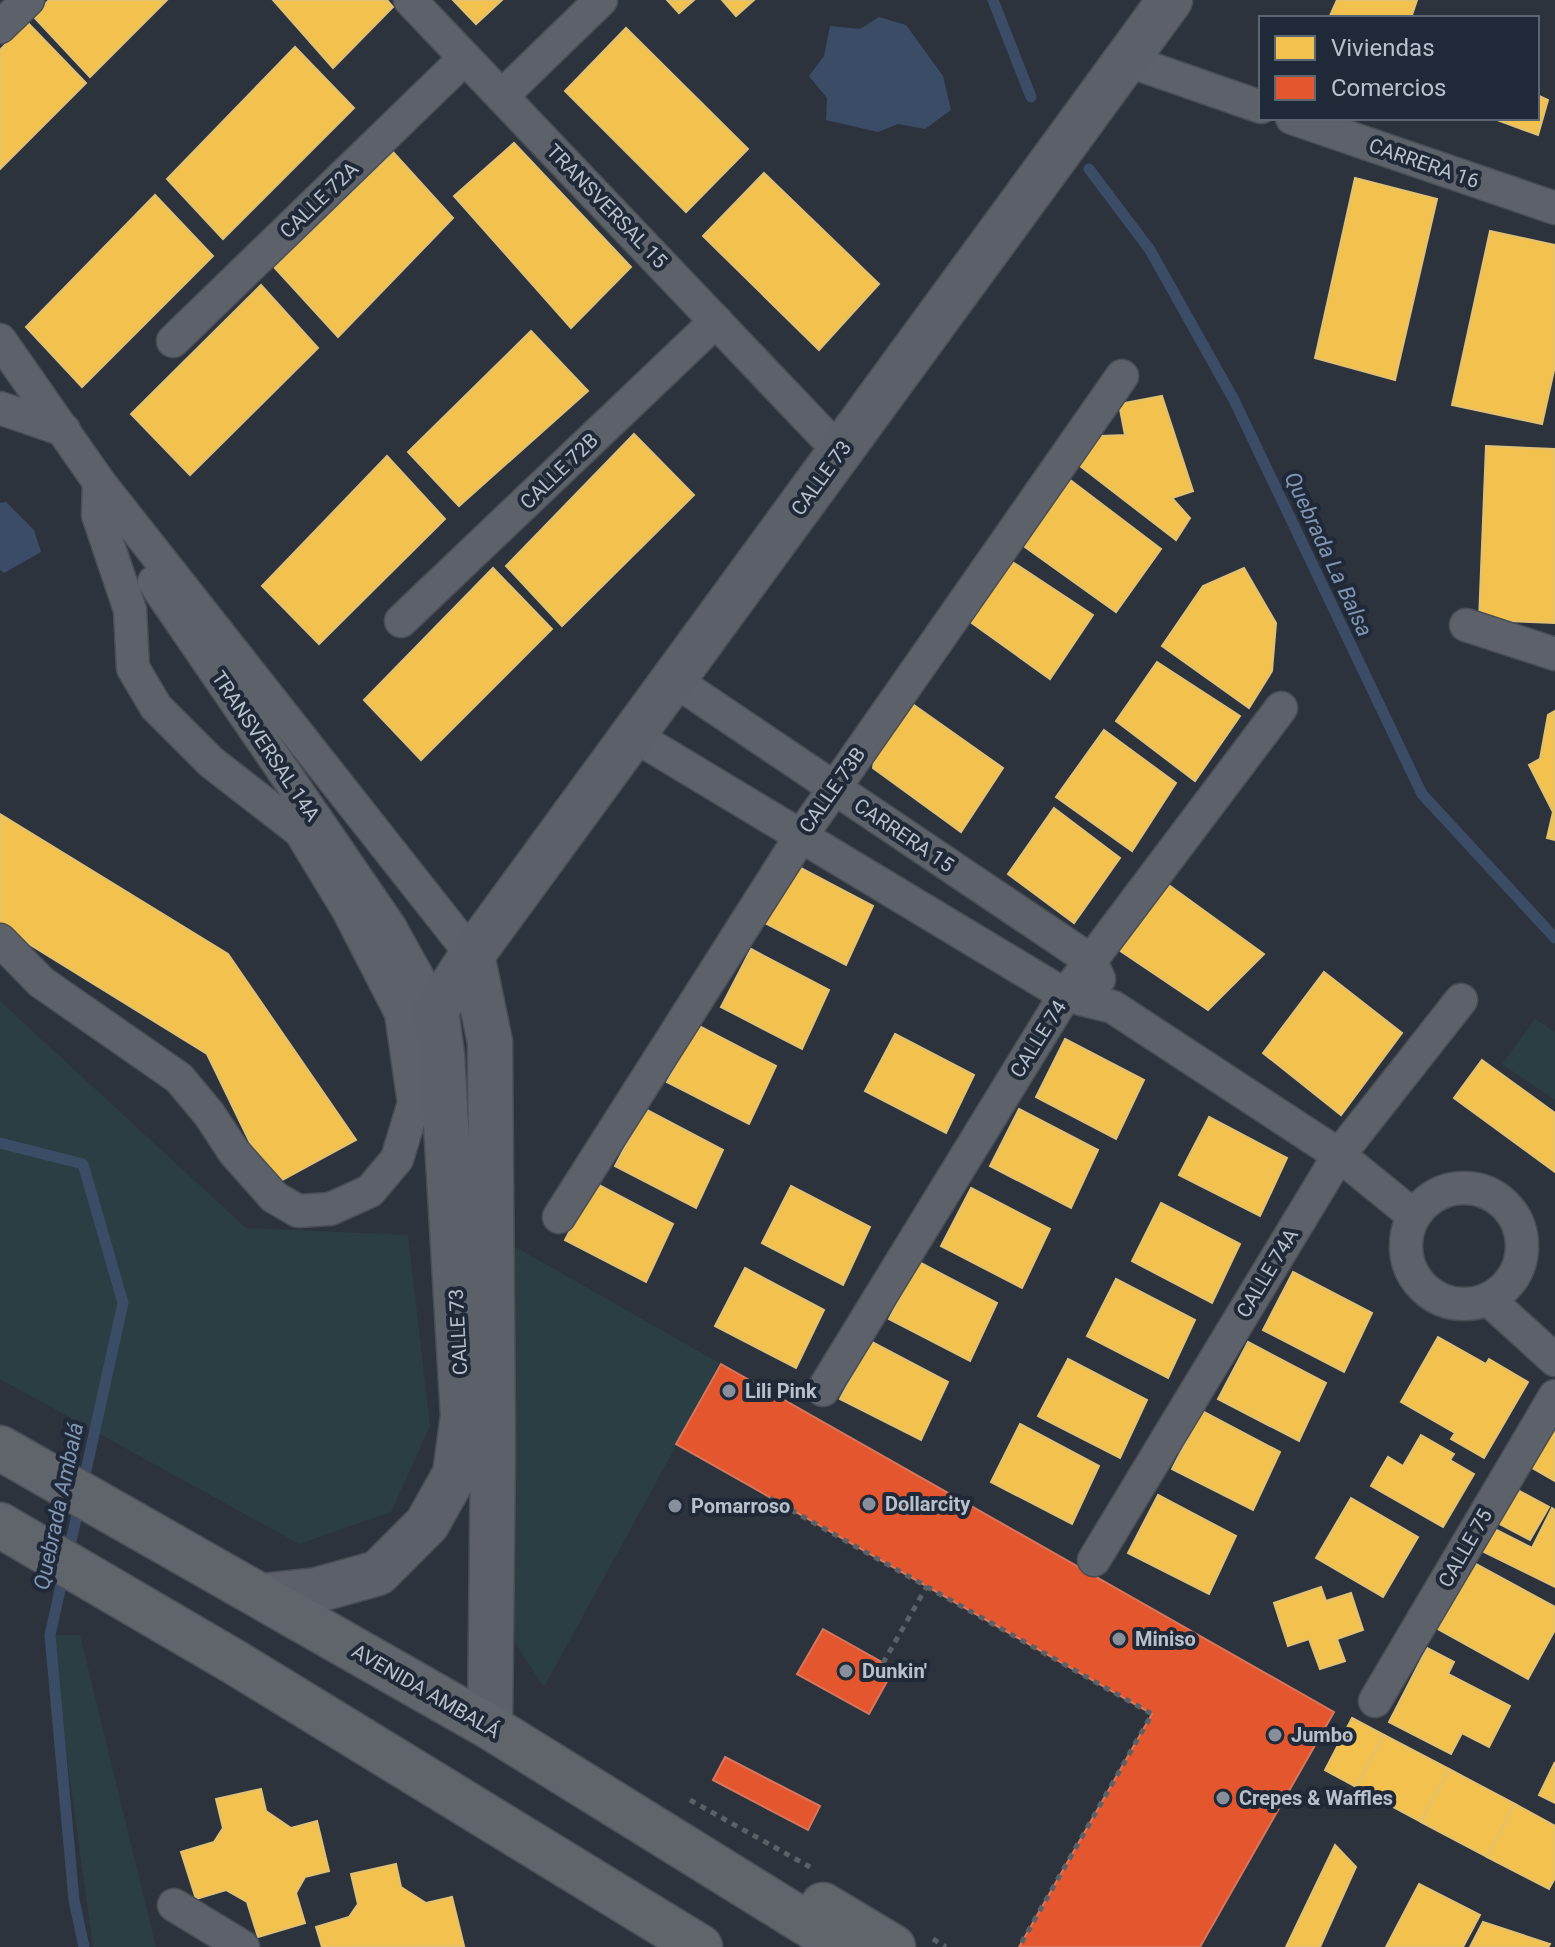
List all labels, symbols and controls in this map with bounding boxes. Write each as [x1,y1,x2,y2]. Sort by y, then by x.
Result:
legend [1259,16,1539,120]
text: Viviendas [1331,34,1435,62]
text: Comercios [1331,74,1446,102]
street label: CARRERA 16 [1366,133,1482,193]
street label: TRANSVERSAL 15 [542,139,672,273]
street label: CALLE 72A [275,157,363,243]
street label: CALLE 72B [515,428,603,514]
street label: CALLE 73 [786,436,856,520]
water label: Quebrada La Balsa [1280,468,1378,640]
street label: TRANSVERSAL 14A [207,666,325,826]
street label: CALLE 73B [794,743,870,837]
street label: CARRERA 15 [850,793,958,877]
street label: CALLE 74 [1005,996,1071,1082]
street label: CALLE 74A [1231,1224,1303,1322]
street label: CALLE 73 [444,1288,472,1376]
place label: Lili Pink [745,1379,817,1403]
marker: Lili Pink [720,1382,738,1400]
water label: Quebrada Ambalá [29,1420,88,1592]
place label: Dollarcity [885,1492,971,1516]
place label: Pomarroso [691,1494,790,1518]
marker: Dollarcity [860,1495,878,1513]
marker: Pomarroso [666,1497,684,1515]
street label: CALLE 75 [1433,1505,1497,1591]
place label: Miniso [1135,1627,1196,1651]
marker: Miniso [1110,1630,1128,1648]
street label: AVENIDA AMBALÁ [348,1639,504,1743]
place label: Dunkin' [862,1659,927,1683]
marker: Dunkin' [837,1662,855,1680]
place label: Jumbo [1291,1723,1353,1747]
marker: Jumbo [1266,1726,1284,1744]
place label: Crepes & Waffles [1239,1786,1393,1810]
marker: Crepes & Waffles [1214,1789,1232,1807]

